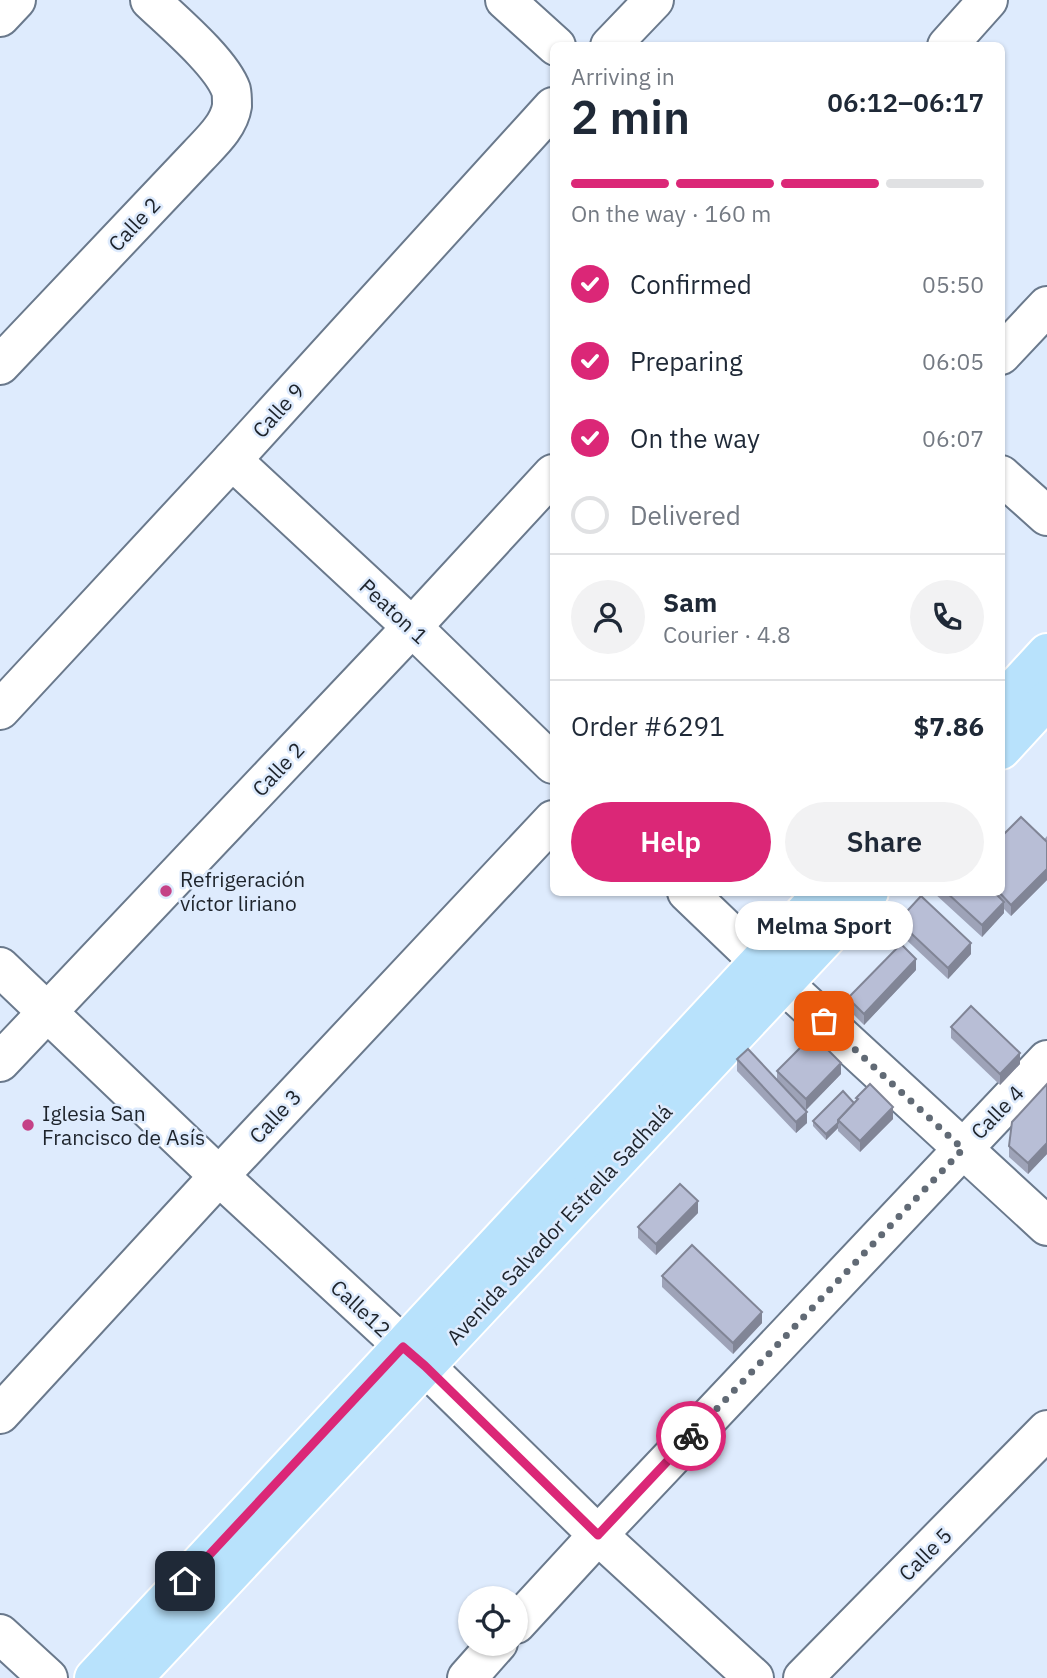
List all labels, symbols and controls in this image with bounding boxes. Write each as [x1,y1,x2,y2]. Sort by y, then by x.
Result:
text: Arriving in [571,61,675,91]
text: 06:12–06:17 [827,85,984,119]
text: 2 min [571,87,690,147]
street label: Calle 2 [102,191,166,257]
text: On the way · 160 m [571,198,771,228]
icon: check [571,265,609,303]
text: Confirmed [630,267,752,301]
text: 05:50 [922,269,984,299]
icon: check [571,342,609,380]
text: Preparing [630,344,743,378]
text: 06:05 [922,346,984,376]
street label: Calle 9 [246,377,310,443]
icon: check [571,419,609,457]
text: On the way [630,421,760,455]
text: 06:07 [922,423,984,453]
text: Delivered [630,498,741,532]
street label: Peaton 1 [354,572,434,650]
button: person [571,580,645,654]
button: phone [910,580,984,654]
text: Sam [663,585,717,619]
text: Courier · 4.8 [663,619,791,649]
text: Order #6291 [571,709,725,743]
text: $7.86 [914,709,984,743]
street label: Calle 2 [246,736,310,802]
button: Help [571,802,771,882]
button: Share [785,802,984,882]
place label: Refrigeración víctor liriano [180,865,305,917]
marker: Refrigeración víctor liriano [158,883,174,899]
callout: Melma Sport [735,902,913,951]
text: Melma Sport [756,910,892,940]
pin [794,991,854,1051]
icon: bag [805,1002,843,1040]
street label: Calle 4 [964,1079,1030,1145]
street label: Calle 3 [243,1083,307,1149]
street label: Avenida Salvador Estrella Sadhalá [440,1098,678,1350]
place label: Iglesia San Francisco de Asís [42,1099,205,1151]
marker: Iglesia San Francisco de Asís [20,1117,36,1133]
street label: Calle12 [325,1273,397,1343]
courier [656,1401,726,1471]
icon: bike [672,1417,710,1455]
street label: Calle 5 [892,1521,958,1587]
pin [155,1551,215,1611]
icon: home [166,1562,204,1600]
map controls [458,1586,528,1656]
button: locate [458,1586,528,1656]

